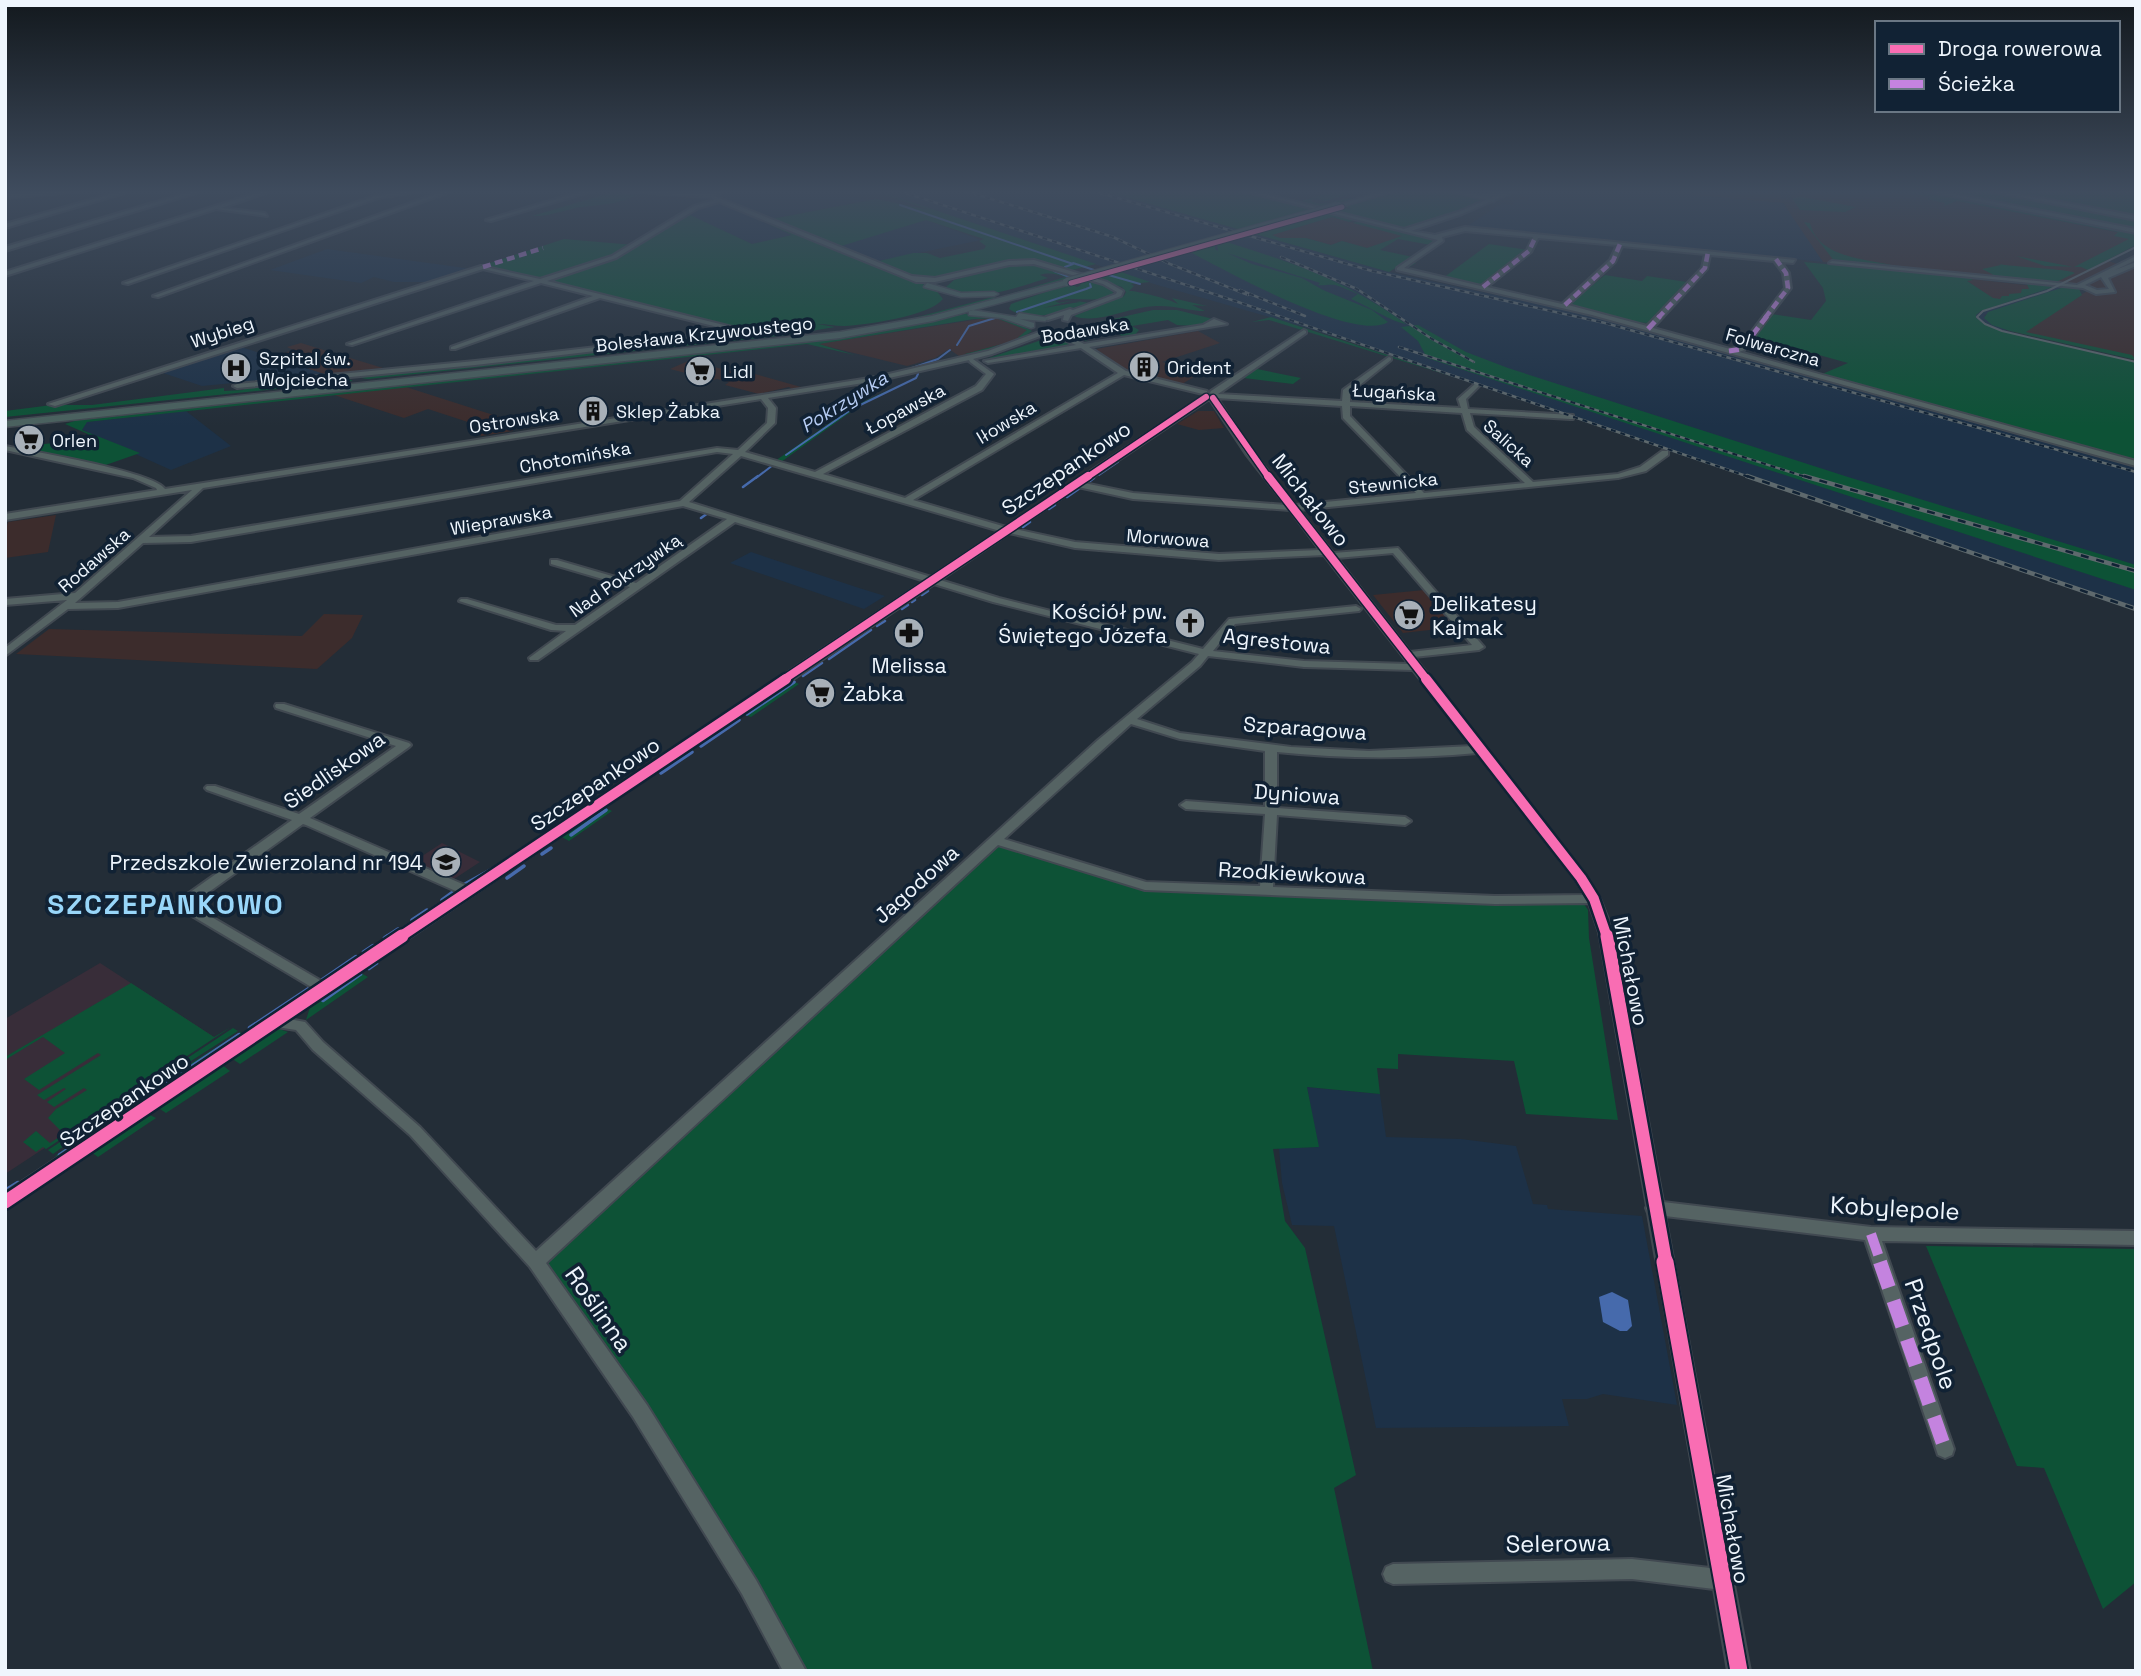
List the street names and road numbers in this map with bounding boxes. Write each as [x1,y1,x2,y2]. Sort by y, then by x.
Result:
street label: Wybieg [188,311,256,353]
street label: Bolesława Krzywoustego [594,311,814,357]
street label: Bodawska [1040,312,1130,348]
street label: Folwarczna [1723,323,1823,371]
street label: Łopawska [861,378,949,440]
street label: Ługańska [1351,378,1437,406]
street label: Iłowska [972,395,1040,449]
street label: Ostrowska [467,402,561,438]
street label: Salicka [1479,414,1539,472]
street label: Szczepankowo [996,415,1136,521]
street label: Chotomińska [518,436,632,478]
street label: Michałowo [1266,448,1356,552]
street label: Stewnicka [1347,467,1439,499]
street label: Wieprawska [448,500,554,540]
street label: Rodawska [53,522,135,598]
street label: Morwowa [1126,524,1210,552]
street label: Nad Pokrzywką [565,528,685,622]
street label: Agrestowa [1222,622,1332,660]
street label: Szparagowa [1242,710,1368,746]
street label: Siedliskowa [278,725,390,815]
street label: Szczepankowo [525,731,665,837]
street label: Dyniowa [1253,778,1341,810]
street label: Jagodowa [868,839,964,929]
street label: Rzodkiewkowa [1217,856,1367,890]
street label: Michałowo [1607,914,1655,1028]
street label: Szczepankowo [54,1047,194,1153]
street label: Kobylepole [1829,1189,1961,1227]
street label: Roślinna [558,1260,640,1358]
street label: Przedpole [1898,1274,1964,1394]
street label: Michałowo [1710,1472,1756,1586]
street label: Selerowa [1505,1527,1611,1559]

